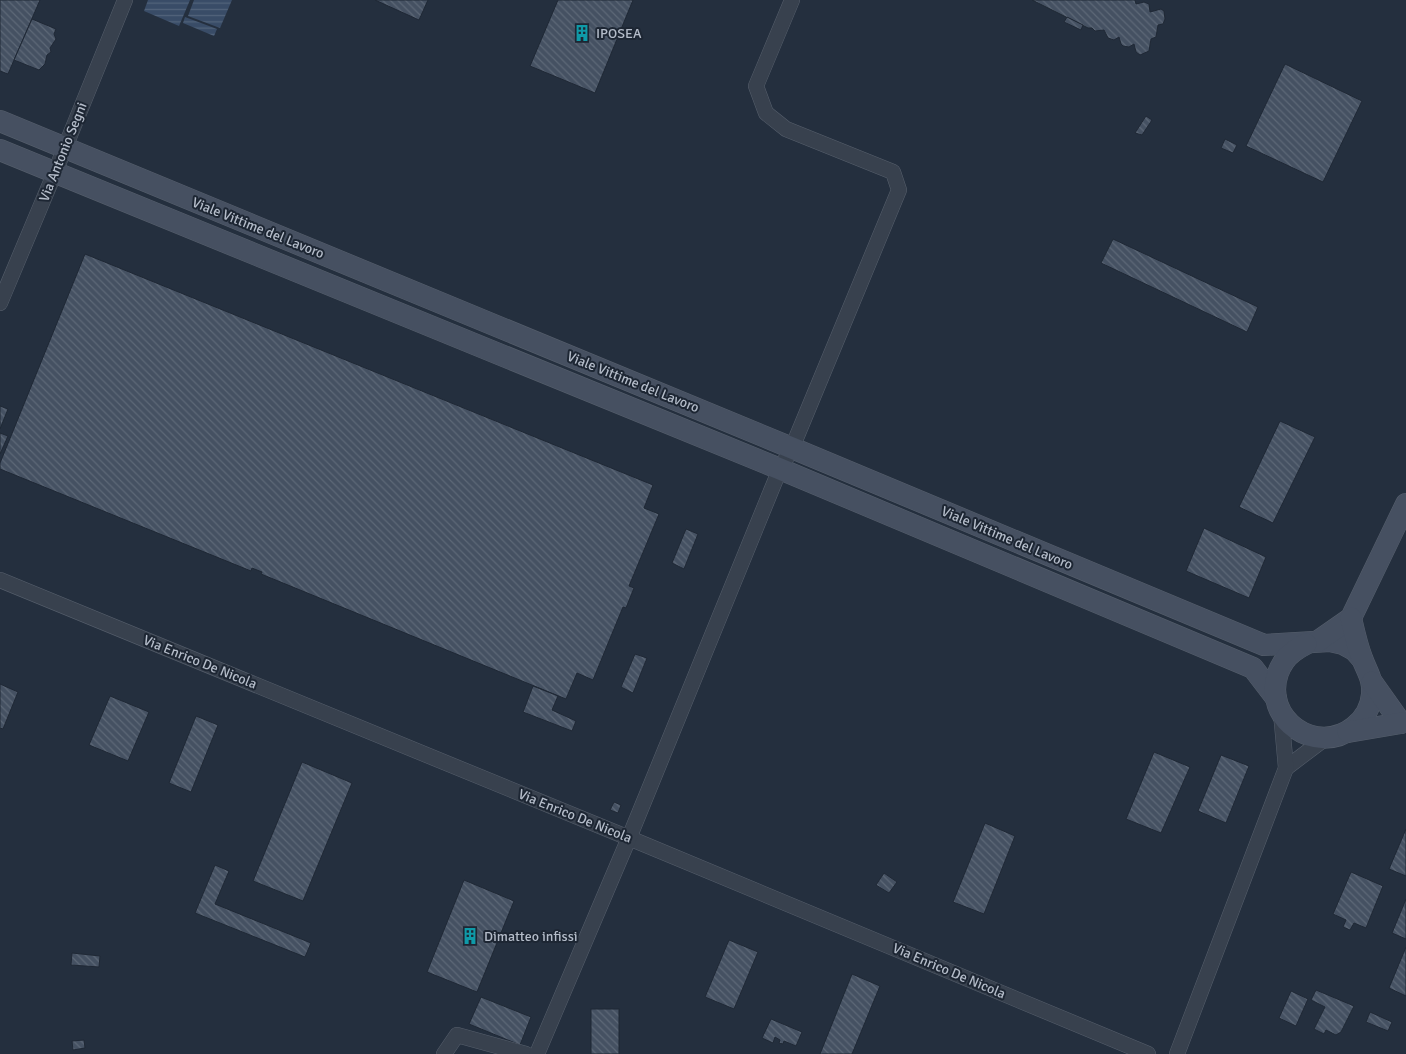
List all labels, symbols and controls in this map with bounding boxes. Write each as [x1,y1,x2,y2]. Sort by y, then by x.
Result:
building icon: IPOSEA [572,23,592,43]
place label: IPOSEA [596,25,642,42]
street label: Via Antonio Segni [35,100,91,204]
street label: Viale Vittime del Lavoro [189,194,327,262]
street label: Viale Vittime del Lavoro [564,348,702,416]
street label: Viale Vittime del Lavoro [939,503,1075,573]
street label: Via Enrico De Nicola [141,631,259,693]
street label: Via Enrico De Nicola [516,785,634,847]
building icon: Dimatteo infissi [460,926,480,946]
place label: Dimatteo infissi [484,928,578,945]
street label: Via Enrico De Nicola [890,940,1008,1002]

